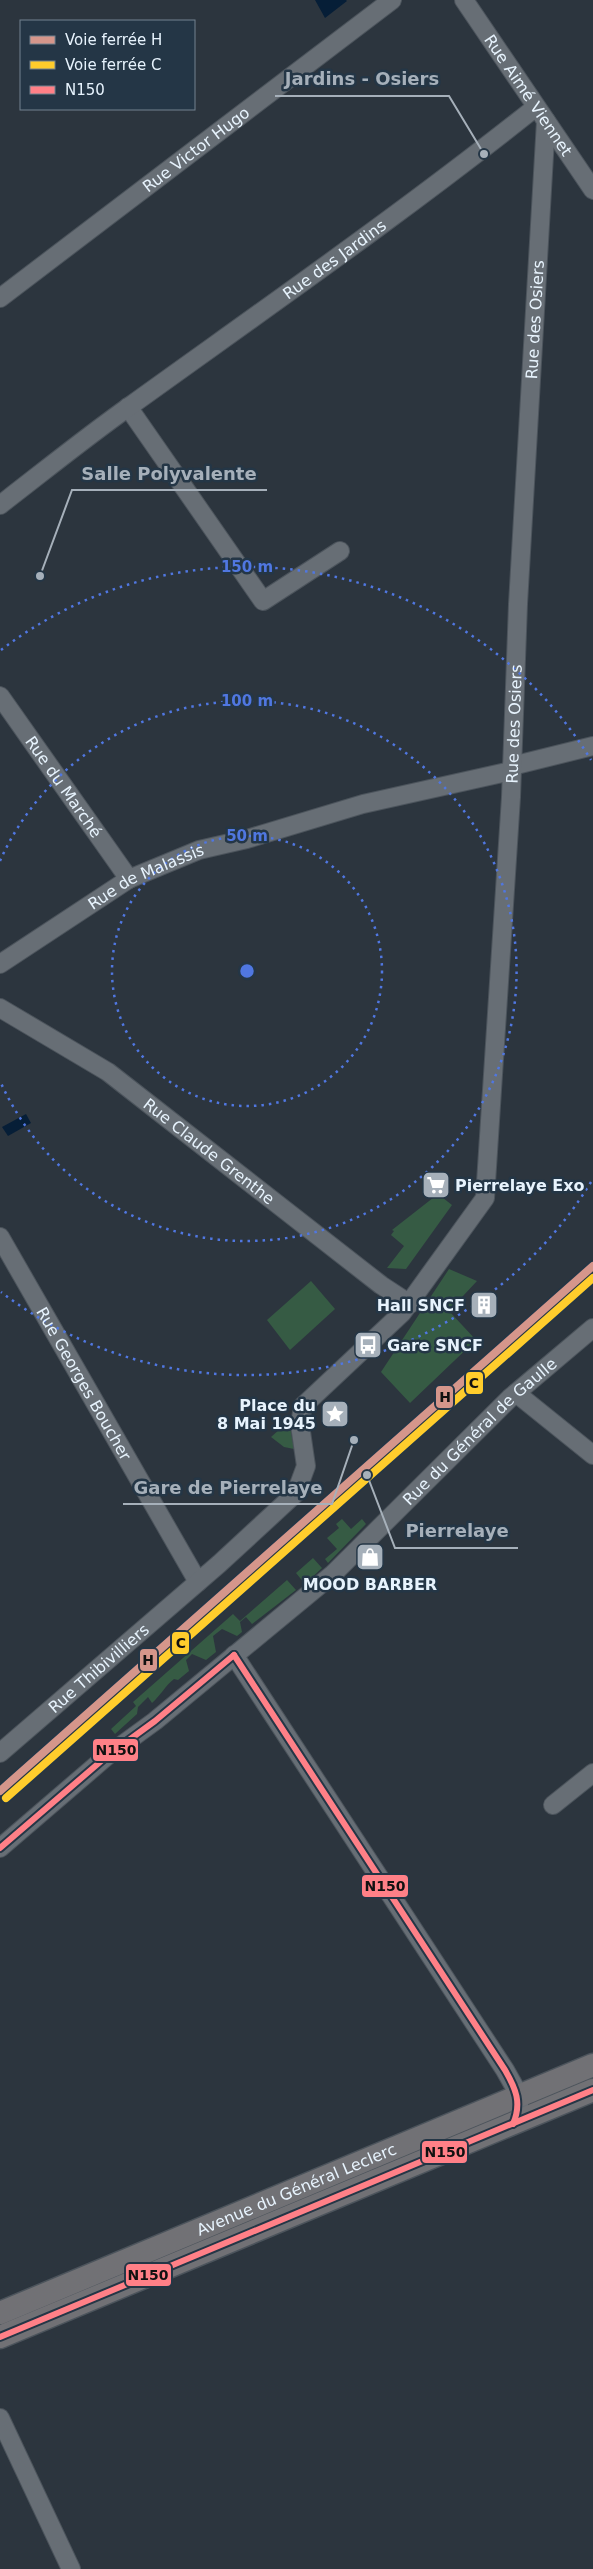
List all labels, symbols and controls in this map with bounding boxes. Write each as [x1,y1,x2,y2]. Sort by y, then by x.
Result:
legend [20,20,195,110]
text: Voie ferrée H [65,31,162,49]
street label: Rue Aimé Viennet [480,31,576,160]
text: Voie ferrée C [65,56,161,74]
callout: Jardins - Osiers [275,63,449,96]
text: Jardins - Osiers [283,68,439,89]
text: N150 [65,81,105,99]
street label: Rue Victor Hugo [139,103,253,196]
street label: Rue des Jardins [279,216,390,303]
street label: Rue des Osiers [522,260,548,380]
callout: Salle Polyvalente [72,457,267,490]
text: Salle Polyvalente [81,463,257,484]
text: 150 m [221,558,273,576]
street label: Rue des Osiers [502,664,526,784]
text: 100 m [221,692,273,710]
street label: Rue du Marché [21,733,106,841]
text: 50 m [226,827,268,845]
street label: Rue de Malassis [84,840,206,913]
centre of rings [238,962,256,980]
street label: Rue Claude Grenthe [140,1094,278,1208]
supermarket icon: Pierrelaye Exo [421,1170,451,1200]
place label: Pierrelaye Exo [455,1176,585,1195]
building icon: Hall SNCF [469,1290,499,1320]
place label: Hall SNCF [377,1296,465,1315]
street label: Rue Georges Boucher [32,1304,135,1464]
bus stop icon: Gare SNCF [353,1330,383,1360]
place label: Gare SNCF [387,1336,483,1355]
street label: Rue du Général de Gaulle [399,1354,561,1509]
line badge: C [465,1371,484,1395]
text: C [469,1375,479,1391]
line badge: H [435,1385,454,1409]
text: H [439,1389,451,1405]
place label: Place du 8 Mai 1945 [217,1396,316,1433]
place icon: Place du 8 Mai 1945 [320,1399,350,1429]
callout: Gare de Pierrelaye [123,1471,332,1504]
text: Gare de Pierrelaye [134,1477,322,1498]
callout: Pierrelaye [395,1515,518,1548]
text: Pierrelaye [405,1520,509,1541]
shop icon: MOOD BARBER [355,1542,385,1572]
place label: MOOD BARBER [303,1575,437,1594]
street label: Rue Thibivilliers [45,1620,153,1717]
line badge: C [171,1631,190,1655]
text: C [176,1635,186,1651]
line badge: H [139,1648,158,1672]
text: H [142,1652,154,1668]
line badge: N150 [92,1738,139,1762]
text: N150 [96,1742,137,1758]
line badge: N150 [361,1874,409,1898]
text: N150 [365,1878,406,1894]
street label: Avenue du Général Leclerc [194,2139,399,2240]
line badge: N150 [421,2140,468,2164]
text: N150 [425,2144,466,2160]
line badge: N150 [125,2263,172,2287]
text: N150 [128,2267,169,2283]

